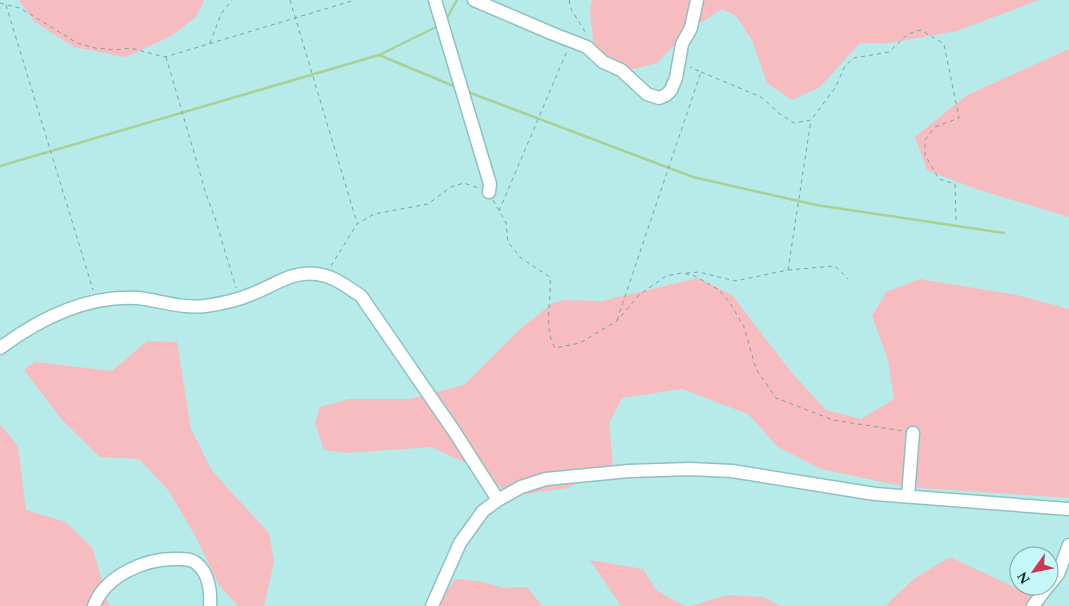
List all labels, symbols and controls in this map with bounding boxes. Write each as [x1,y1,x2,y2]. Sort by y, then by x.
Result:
north arrow [1009,546,1059,596]
text: N [1012,567,1035,588]

